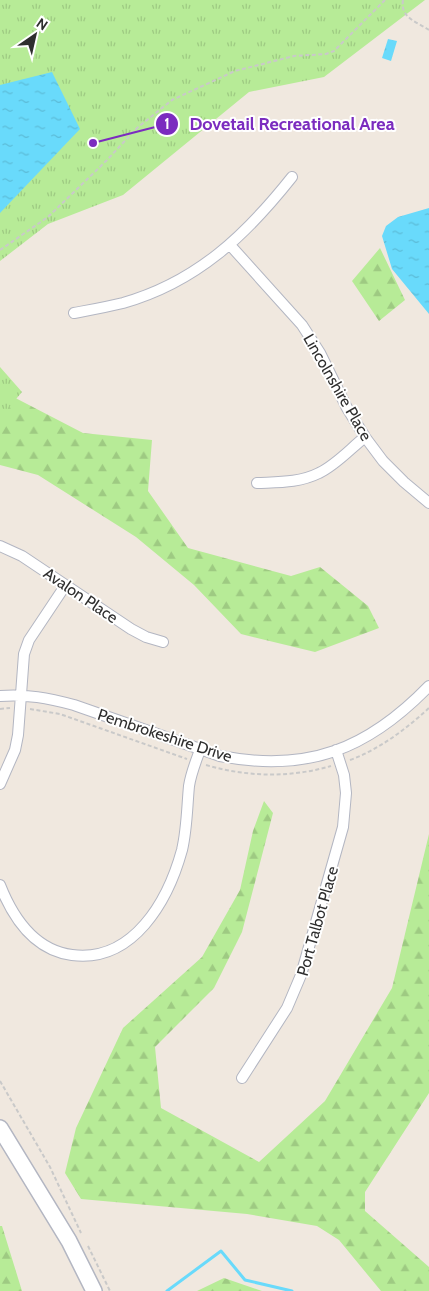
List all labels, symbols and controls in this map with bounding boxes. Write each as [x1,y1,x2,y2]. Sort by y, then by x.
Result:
north arrow [10,10,60,60]
text: N [33,14,51,34]
callout: Dovetail Recreational Area [154,107,404,140]
text: Dovetail Recreational Area [189,113,395,135]
text: 1 [164,115,170,133]
street label: Lincolnshire Place [299,330,376,444]
street label: Avalon Place [40,564,122,627]
street label: Pembrokeshire Drive [95,705,234,766]
street label: Port Talbot Place [293,864,342,978]

